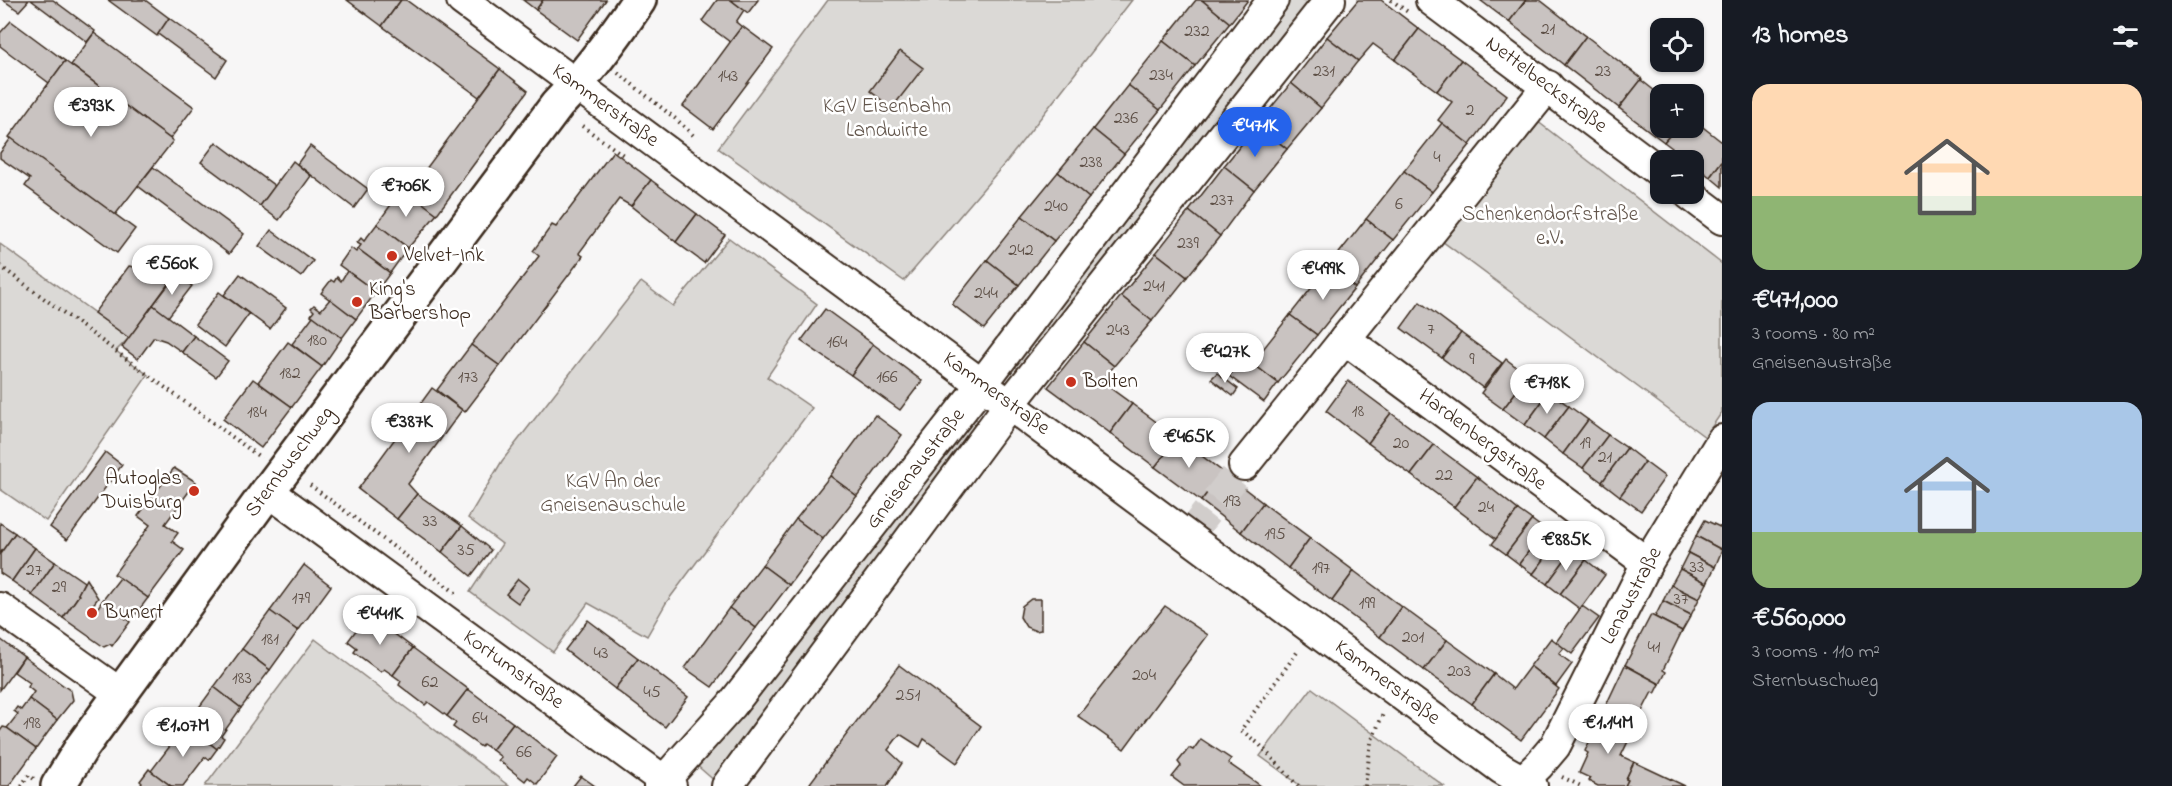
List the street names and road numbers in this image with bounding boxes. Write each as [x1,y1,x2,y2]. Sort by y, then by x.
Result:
street label: Nettelbeckstraße [1479,29,1614,141]
street label: Kammerstraße [545,57,665,156]
street label: Kammerstraße [936,345,1056,444]
street label: Hardenbergstraße [1410,382,1553,500]
street label: Sternbuschweg [238,400,343,525]
street label: Gneisenaustraße [859,402,973,536]
street label: Lenaustraße [1594,541,1671,650]
street label: Kortumstraße [456,623,570,717]
street label: Kammerstraße [1328,633,1447,733]

